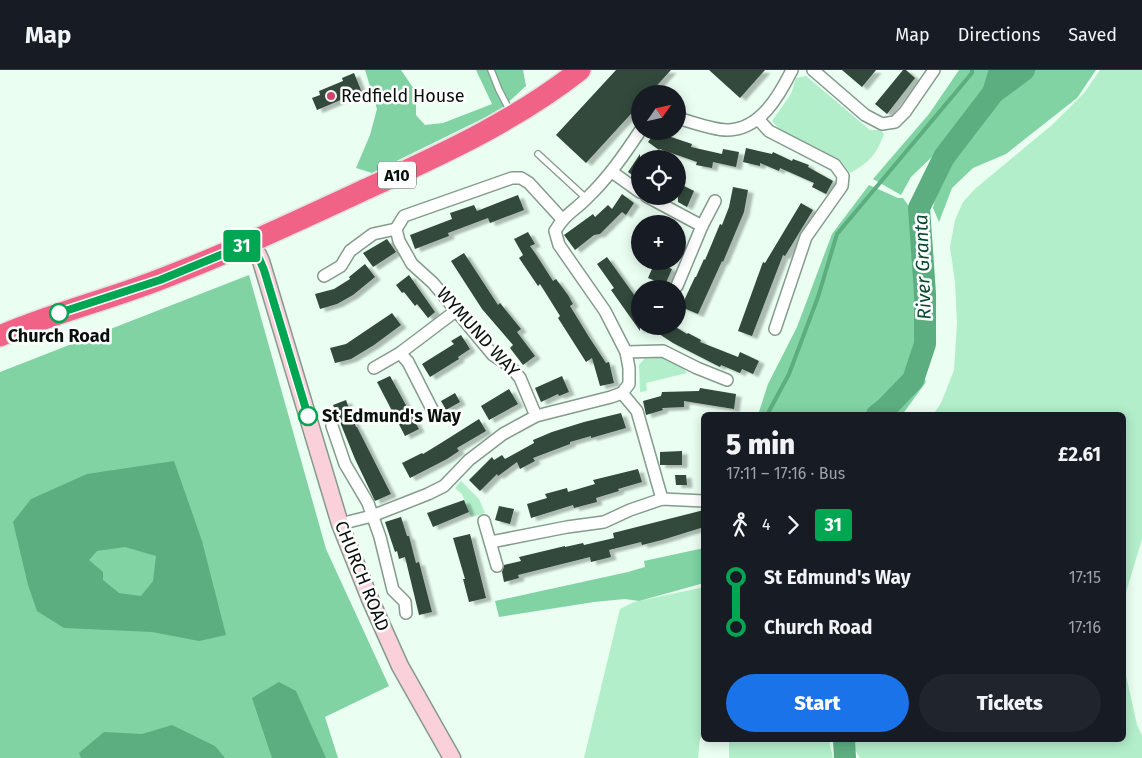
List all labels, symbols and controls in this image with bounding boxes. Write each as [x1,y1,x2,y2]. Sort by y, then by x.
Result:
text: Map [25,21,71,49]
text: Map [895,24,930,46]
text: Directions [958,24,1040,46]
text: Saved [1068,24,1117,46]
place label: Redfield House [341,85,465,107]
north arrow [631,85,686,140]
map controls [631,85,686,335]
marker: Redfield House [325,90,337,102]
button: locate [631,150,686,205]
road number: A10 [378,162,416,188]
water label: River Granta [909,214,936,320]
button: + [631,215,686,270]
line badge: 31 [220,230,264,262]
text: 31 [233,235,251,257]
button: − [631,280,686,335]
street label: WYMUND WAY [432,283,524,382]
marker: Church Road [49,303,69,323]
place label: Church Road [8,325,110,347]
place label: St Edmund's Way [322,405,461,427]
marker: St Edmund's Way [298,406,318,426]
text: 5 min [726,428,795,461]
text: £2.61 [1058,443,1101,466]
text: 17:11 – 17:16 · Bus [726,464,845,483]
icon: walk [726,511,754,539]
icon: forward [779,511,807,539]
text: 31 [825,514,842,536]
text: 4 [762,515,771,534]
street label: CHURCH ROAD [330,518,394,634]
text: St Edmund's Way [764,566,911,589]
text: 17:15 [1069,568,1101,587]
text: Church Road [764,616,872,639]
text: 17:16 [1068,618,1101,637]
button: Start [726,674,909,732]
button: Tickets [919,674,1101,732]

